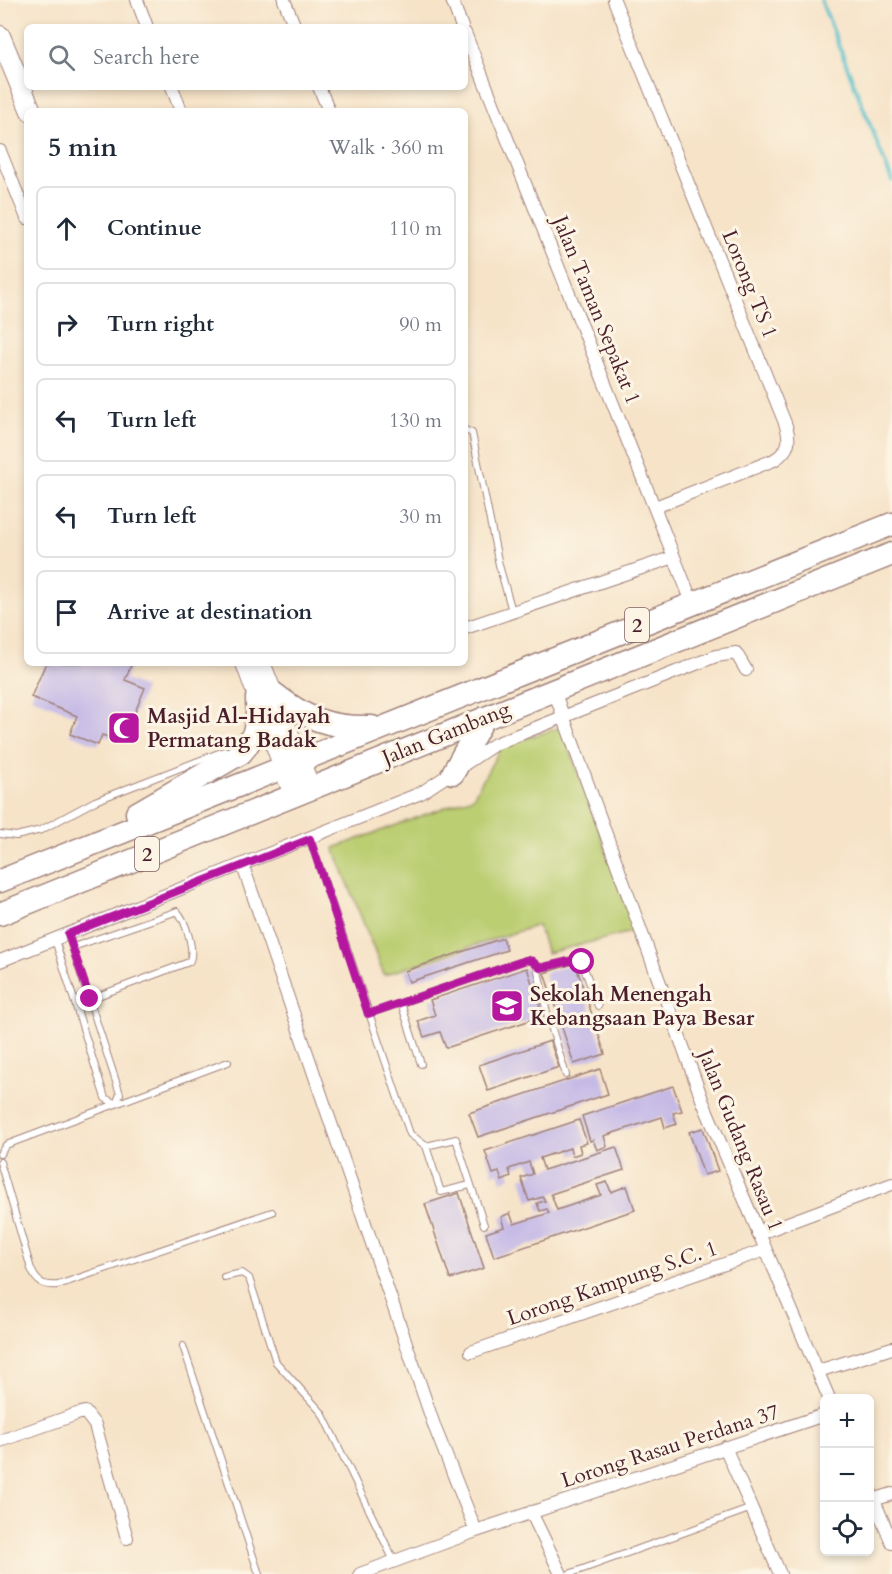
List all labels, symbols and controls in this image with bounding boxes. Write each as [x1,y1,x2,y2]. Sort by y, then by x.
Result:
search box [24,24,468,90]
icon: search [45,41,78,74]
text: Search here [93,42,200,72]
text: 5 min [48,130,117,165]
text: Walk · 360 m [329,134,444,161]
street label: Jalan Taman Sepakat 1 [544,209,648,409]
icon: ahead [50,212,83,245]
text: Continue [107,213,202,243]
text: 110 m [389,215,442,242]
street label: Lorong TS 1 [715,226,784,343]
icon: right [50,308,83,341]
text: Turn right [107,309,214,339]
text: 90 m [399,311,442,338]
icon: left [50,404,83,437]
text: Turn left [107,405,196,435]
text: 130 m [389,407,442,434]
icon: left [50,500,83,533]
text: Turn left [107,501,196,531]
text: 30 m [399,503,442,530]
icon: arrive [50,596,83,629]
text: Arrive at destination [107,597,312,627]
road number: 2 [625,608,649,642]
street label: Jalan Gambang [375,695,515,773]
place label: Masjid Al-Hidayah Permatang Badak [147,702,330,755]
mosque icon: Masjid Al-Hidayah Permatang Badak [106,710,142,746]
road number: 2 [135,837,159,871]
route start [568,948,594,974]
place label: Sekolah Menengah Kebangsaan Paya Besar [530,980,755,1033]
route end [76,985,102,1011]
school or university icon: Sekolah Menengah Kebangsaan Paya Besar [489,988,525,1024]
street label: Jalan Gudang Rasau 1 [690,1042,790,1235]
street label: Lorong Kampung S.C. 1 [503,1234,721,1333]
map controls [820,1394,874,1556]
button: + [820,1394,874,1448]
street label: Lorong Rasau Perdana 37 [558,1397,783,1495]
button: − [820,1448,874,1502]
button: locate [820,1502,874,1556]

